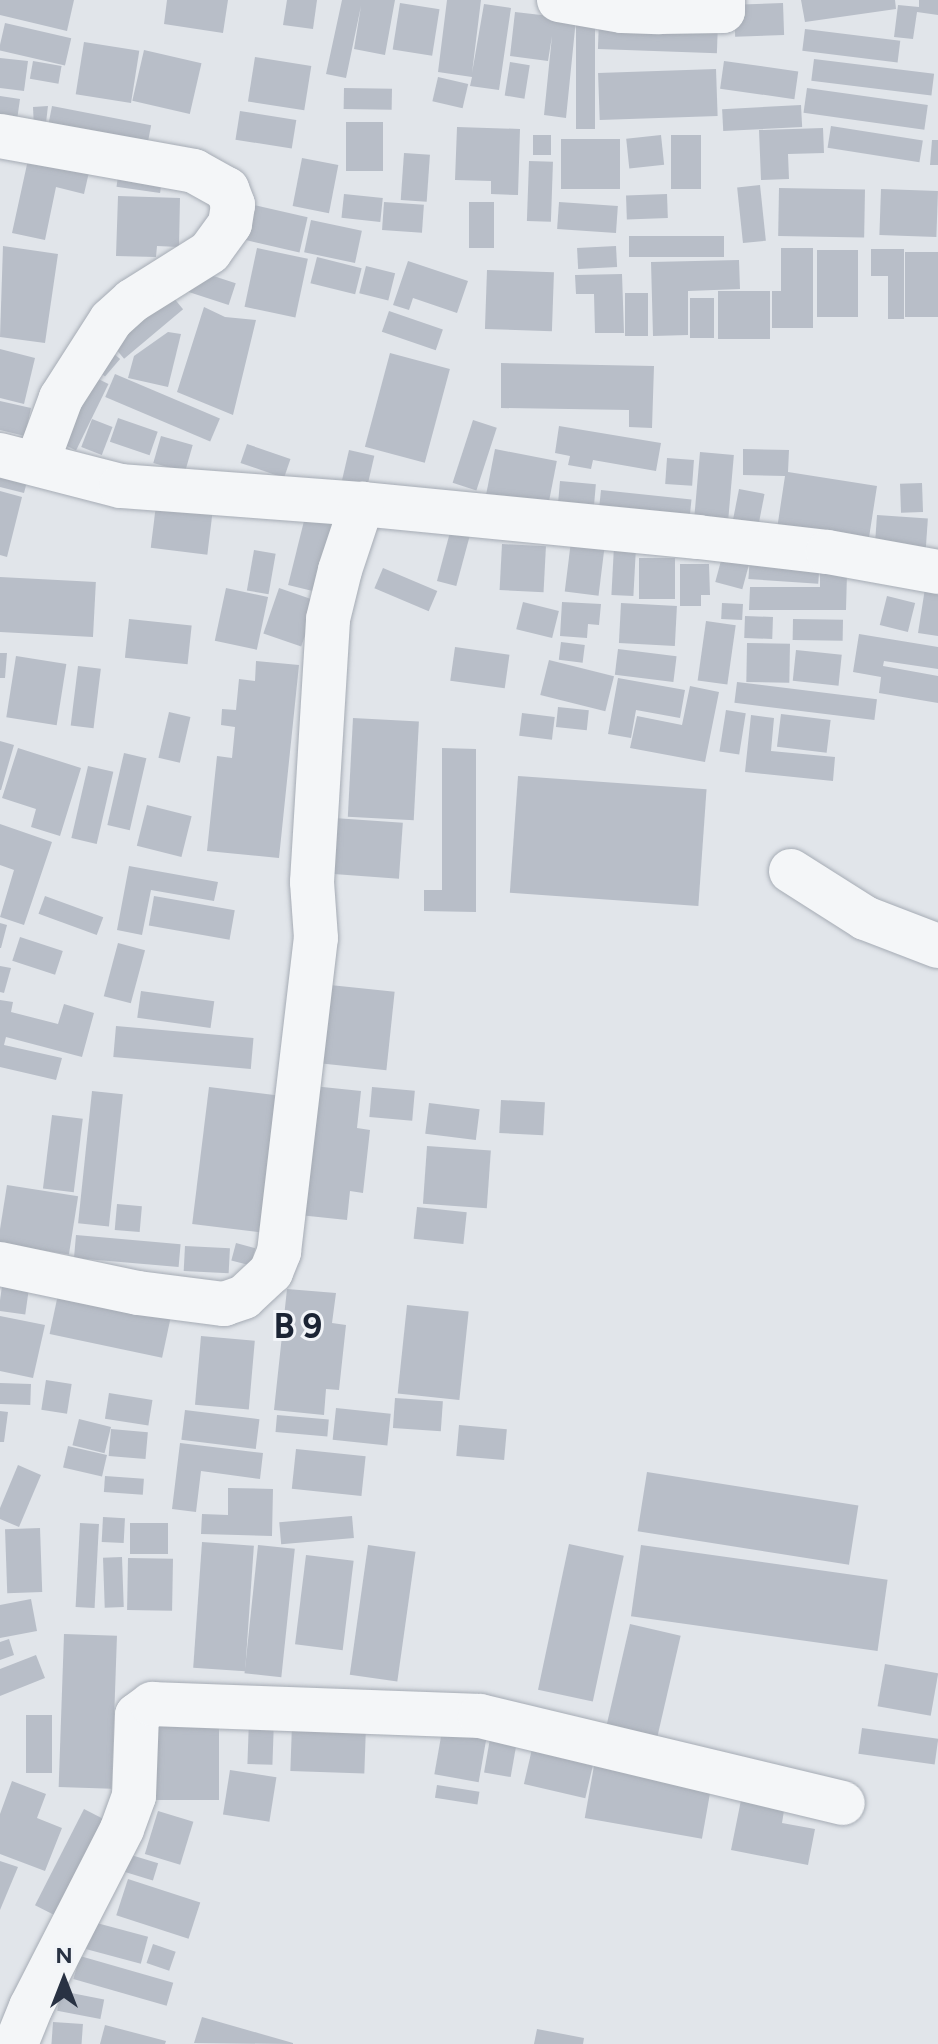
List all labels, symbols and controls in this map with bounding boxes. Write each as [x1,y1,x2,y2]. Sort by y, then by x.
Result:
district label: B 9 [274,1307,322,1347]
north arrow [24,1940,104,2020]
text: N [55,1942,73,1969]

